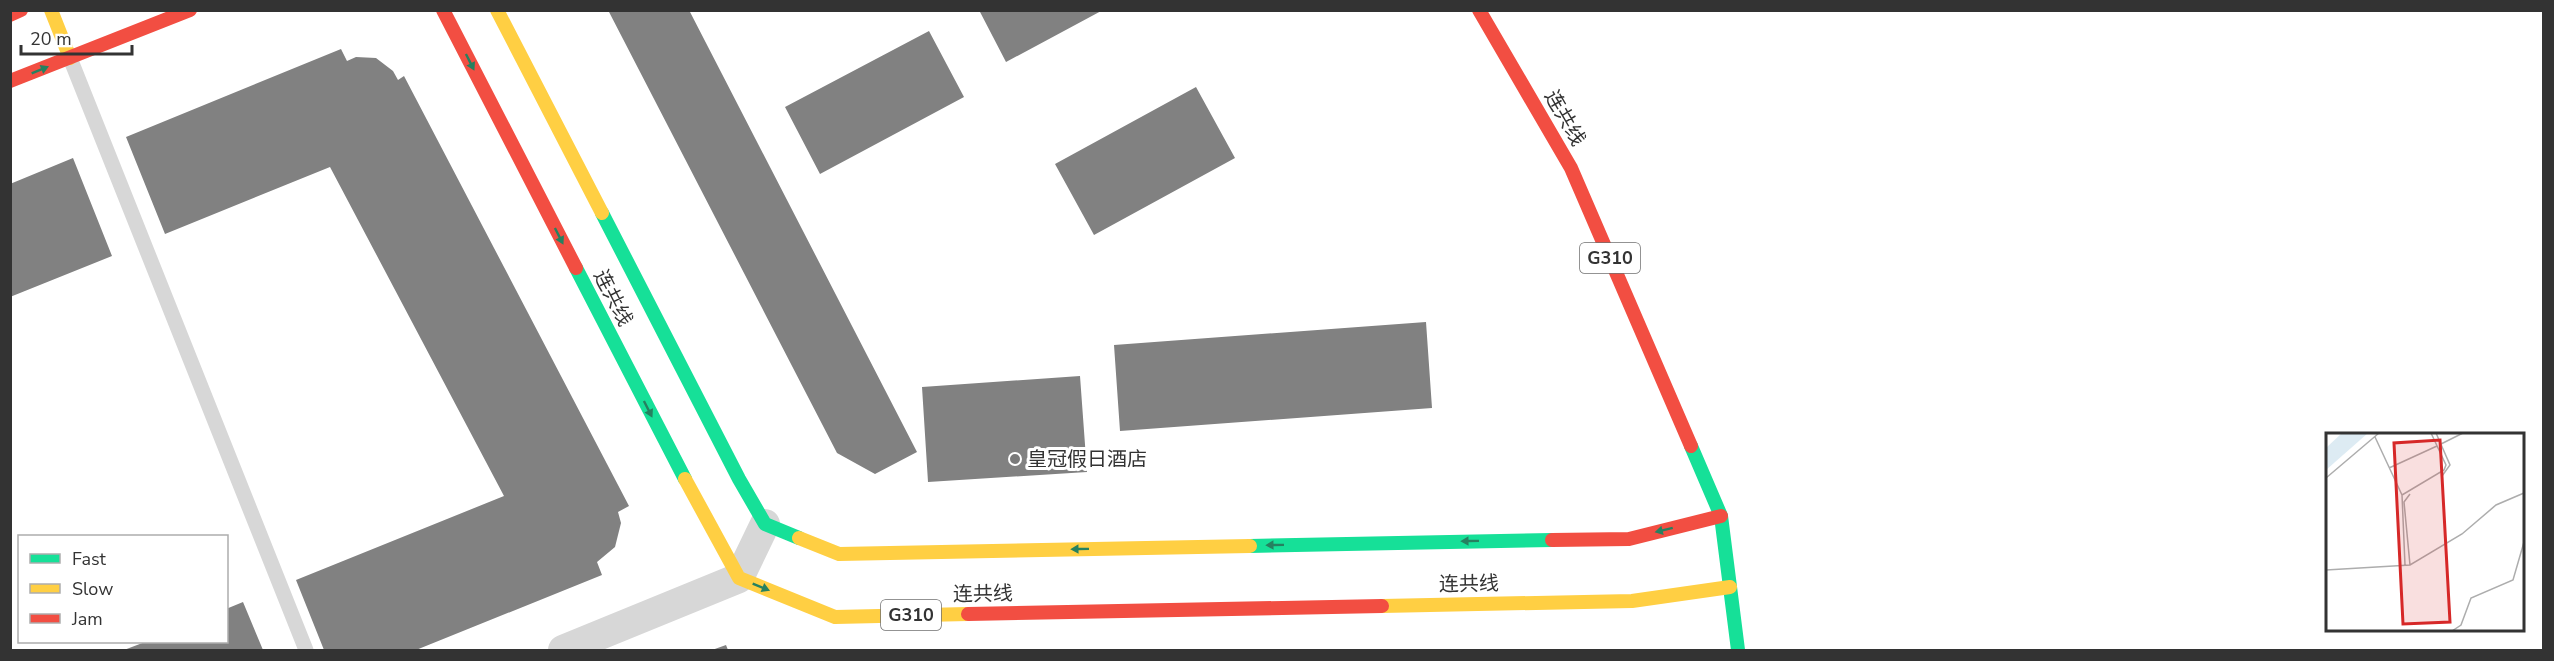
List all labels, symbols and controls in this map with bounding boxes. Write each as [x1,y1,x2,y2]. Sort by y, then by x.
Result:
scale bar [21,18,132,56]
text: 20 m [30,27,72,51]
one-way arrow [465,54,474,71]
one-way arrow [32,64,50,74]
street label: 连共线 [1538,85,1592,151]
one-way arrow [554,227,564,244]
road number: G310 [1580,243,1640,273]
street label: 连共线 [587,265,639,331]
one-way arrow [643,400,653,418]
inset map [2326,433,2524,631]
place label: 皇冠假日酒店 [1027,446,1147,473]
marker: 皇冠假日酒店 [1008,452,1022,466]
one-way arrow [1655,525,1673,535]
legend [18,535,228,643]
one-way arrow [1461,536,1480,546]
one-way arrow [1266,540,1285,550]
one-way arrow [1071,544,1090,554]
text: Fast [72,547,107,571]
street label: 连共线 [1439,570,1499,598]
text: Slow [72,577,113,601]
street label: 连共线 [953,580,1013,608]
one-way arrow [752,583,770,592]
road number: G310 [881,600,941,630]
text: Jam [71,607,103,631]

